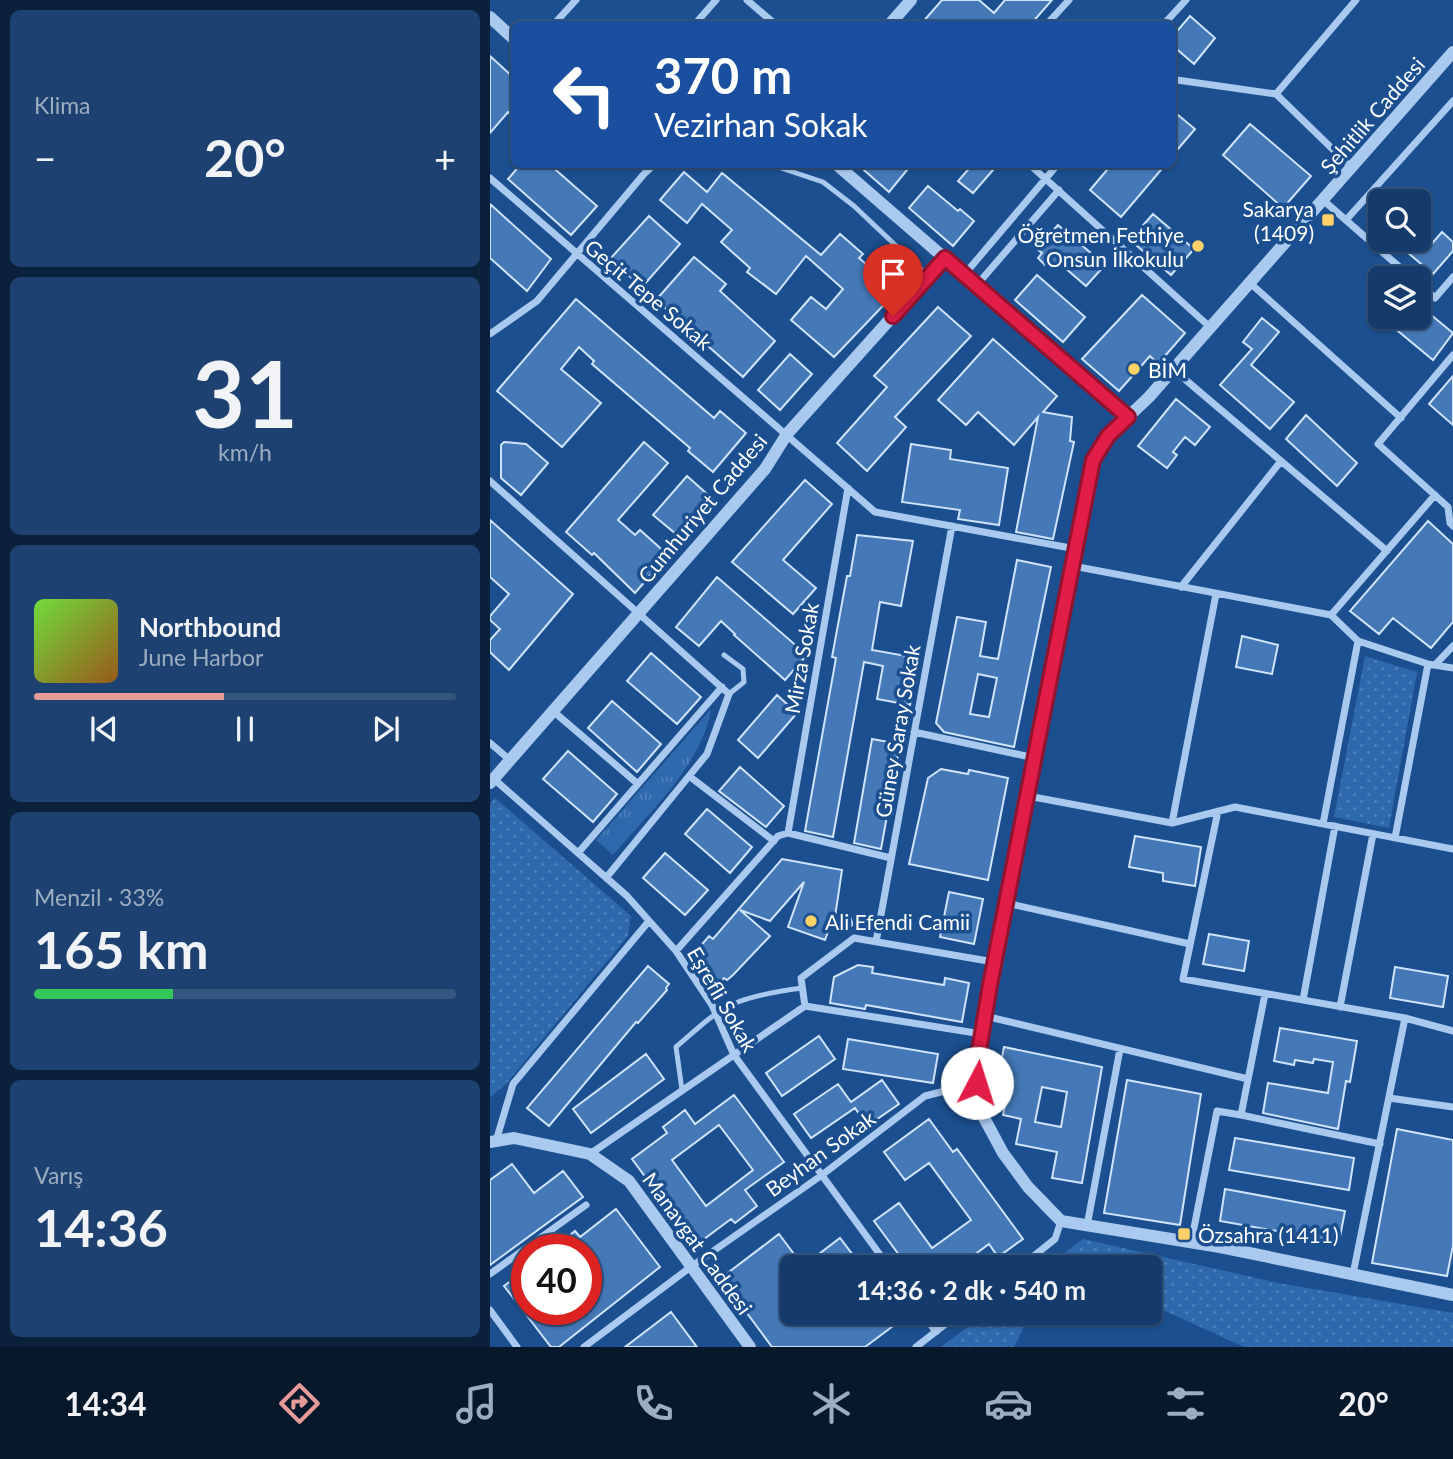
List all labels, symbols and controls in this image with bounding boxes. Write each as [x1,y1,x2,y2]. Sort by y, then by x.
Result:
text: 370 m [654,46,792,104]
icon: left [539,49,630,140]
street label: Şehitlik Caddesi [1315,52,1429,178]
text: Klima [34,91,91,119]
text: Vezirhan Sokak [654,105,868,144]
text: 20° [204,126,286,188]
text: − [34,135,56,181]
text: + [434,135,456,181]
map controls [1368,189,1431,329]
button: search [1368,189,1431,252]
place label: Sakarya (1409) [1243,196,1314,245]
marker: Sakarya (1409) [1320,212,1336,228]
place label: Öğretmen Fethiye Onsun İlkokulu [1017,222,1184,271]
street label: Geçit Tepe Sokak [581,234,718,355]
marker: Öğretmen Fethiye Onsun İlkokulu [1190,238,1206,254]
pin [863,244,923,316]
icon: arrive [874,255,912,293]
button: layers [1368,266,1431,329]
text: 31 [192,338,298,447]
place label: BİM [1148,357,1187,382]
marker: BİM [1126,361,1142,377]
street label: Cumhuriyet Caddesi [632,428,772,588]
text: km/h [218,438,272,466]
street label: Mirza Sokak [779,600,823,715]
text: Northbound [139,611,281,643]
street label: Güney Saray Sokak [869,642,925,819]
text: June Harbor [139,643,263,671]
icon: previous [85,710,123,748]
icon: pause [226,710,264,748]
icon: next [367,710,405,748]
text: Menzil · 33% [34,883,164,911]
place label: Ali Efendi Camii [825,909,970,934]
marker: Ali Efendi Camii [803,913,819,929]
text: 165 km [34,918,208,980]
street label: Eşrefli Sokak [683,942,763,1056]
position arrow [940,1046,1014,1120]
street label: Beyhan Sokak [760,1105,880,1201]
text: Varış [34,1161,83,1189]
street label: Manavgat Caddesi [638,1167,758,1319]
text: 14:36 [34,1196,168,1258]
place label: Özsahra (1411) [1198,1222,1339,1247]
marker: Özsahra (1411) [1176,1226,1192,1242]
speed limit sign: 40 [511,1234,602,1325]
text: 14:36 · 2 dk · 540 m [856,1274,1086,1306]
icon: directions [275,1379,324,1428]
icon: music [452,1379,501,1428]
icon: phone [629,1379,678,1428]
icon: climate [807,1379,856,1428]
icon: car [984,1379,1033,1428]
icon: filters [1161,1379,1210,1428]
text: 14:34 [64,1384,147,1423]
text: 20° [1338,1384,1389,1423]

